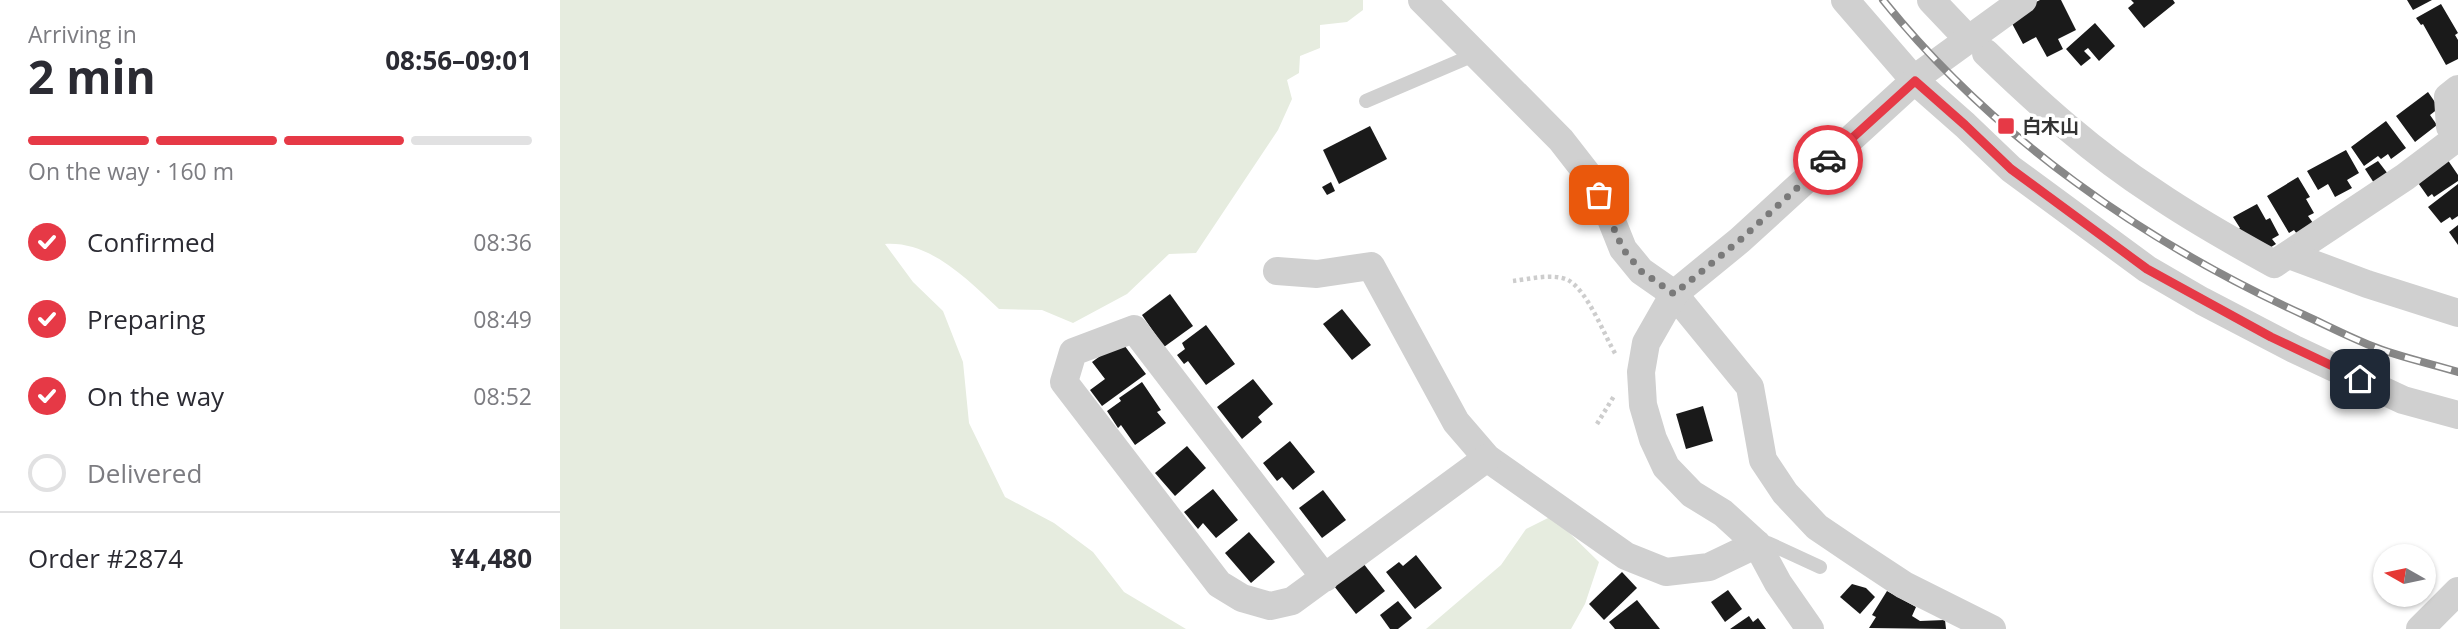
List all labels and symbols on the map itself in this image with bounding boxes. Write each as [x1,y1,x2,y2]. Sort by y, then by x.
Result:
place label: 白木山 [2022,113,2079,139]
marker: 白木山 [1996,116,2016,136]
courier [1793,125,1863,195]
pin [1569,165,1629,225]
pin [2330,349,2390,409]
north arrow [2373,544,2436,607]

